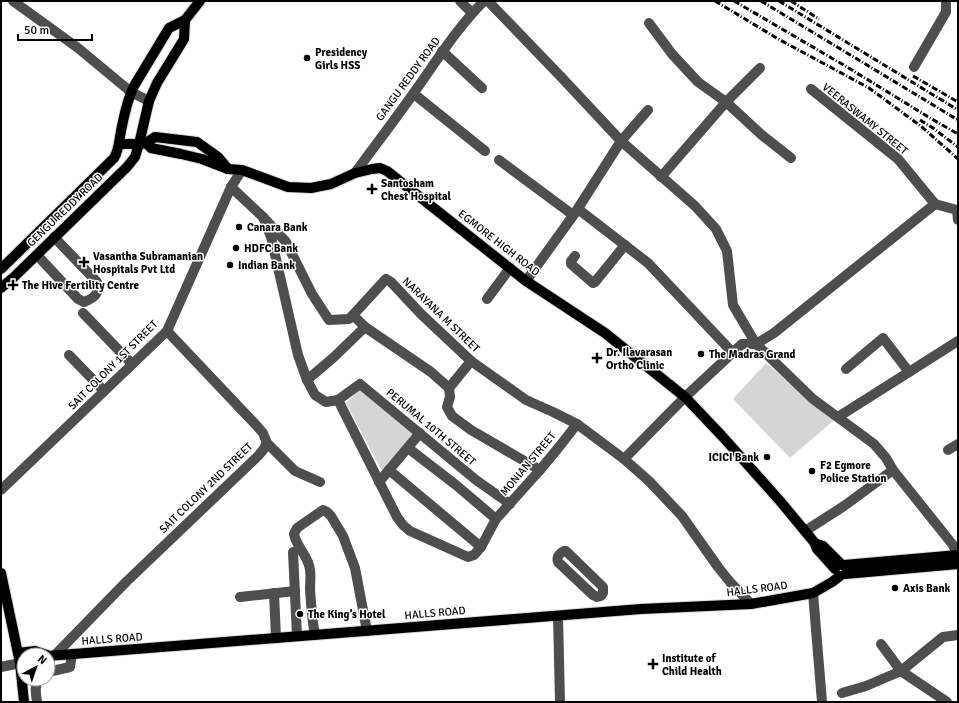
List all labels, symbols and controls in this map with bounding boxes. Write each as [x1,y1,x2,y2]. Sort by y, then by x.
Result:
scale bar [18,16,92,42]
text: 50 m [24,23,49,38]
street label: GANGU REDDY ROAD [373,35,443,123]
place label: Presidency Girls HSS [315,46,368,72]
marker: Presidency Girls HSS [302,53,312,63]
street label: VEERASWAMY STREET [820,81,911,158]
street label: GENGU REDDY ROAD [25,171,105,249]
place label: Santosham Chest Hospital [381,177,452,203]
marker: Santosham Chest Hospital [366,183,378,195]
street label: EGMORE HIGH ROAD [456,207,542,279]
place label: Canara Bank [247,221,308,234]
marker: Canara Bank [234,222,244,232]
place label: HDFC Bank [244,242,298,255]
marker: HDFC Bank [231,243,241,253]
place label: Vasantha Subramanian Hospitals Pvt Ltd [93,250,203,276]
marker: Vasantha Subramanian Hospitals Pvt Ltd [78,256,90,268]
place label: Indian Bank [238,259,295,272]
marker: Indian Bank [225,260,235,270]
street label: NARAYANA M STREET [400,275,483,356]
marker: The Hive Fertility Centre [7,279,19,291]
place label: The Hive Fertility Centre [22,279,140,292]
street label: SAIT COLONY 1ST STREET [66,317,161,412]
place label: Dr. Ilavarasan Ortho Clinic [606,346,672,372]
place label: The Madras Grand [709,348,795,361]
marker: The Madras Grand [696,349,706,359]
marker: Dr. Ilavarasan Ortho Clinic [591,352,603,364]
street label: PERUMAL 10TH STREET [384,386,479,469]
street label: MONIAN STREET [498,429,559,498]
street label: SAIT COLONY 2ND STREET [157,440,256,536]
place label: ICICI Bank [709,451,759,464]
marker: ICICI Bank [762,452,772,462]
place label: F2 Egmore Police Station [820,459,887,485]
marker: F2 Egmore Police Station [807,466,817,476]
street label: HALLS ROAD [726,579,788,599]
place label: Axis Bank [903,582,950,595]
marker: Axis Bank [890,583,900,593]
street label: HALLS ROAD [404,604,466,622]
place label: The King’s Hotel [308,608,386,621]
marker: The King’s Hotel [295,609,305,619]
street label: HALLS ROAD [81,630,143,648]
north arrow [16,647,56,687]
text: N [35,652,49,667]
place label: Institute of Child Health [662,652,722,678]
marker: Institute of Child Health [647,658,659,670]

